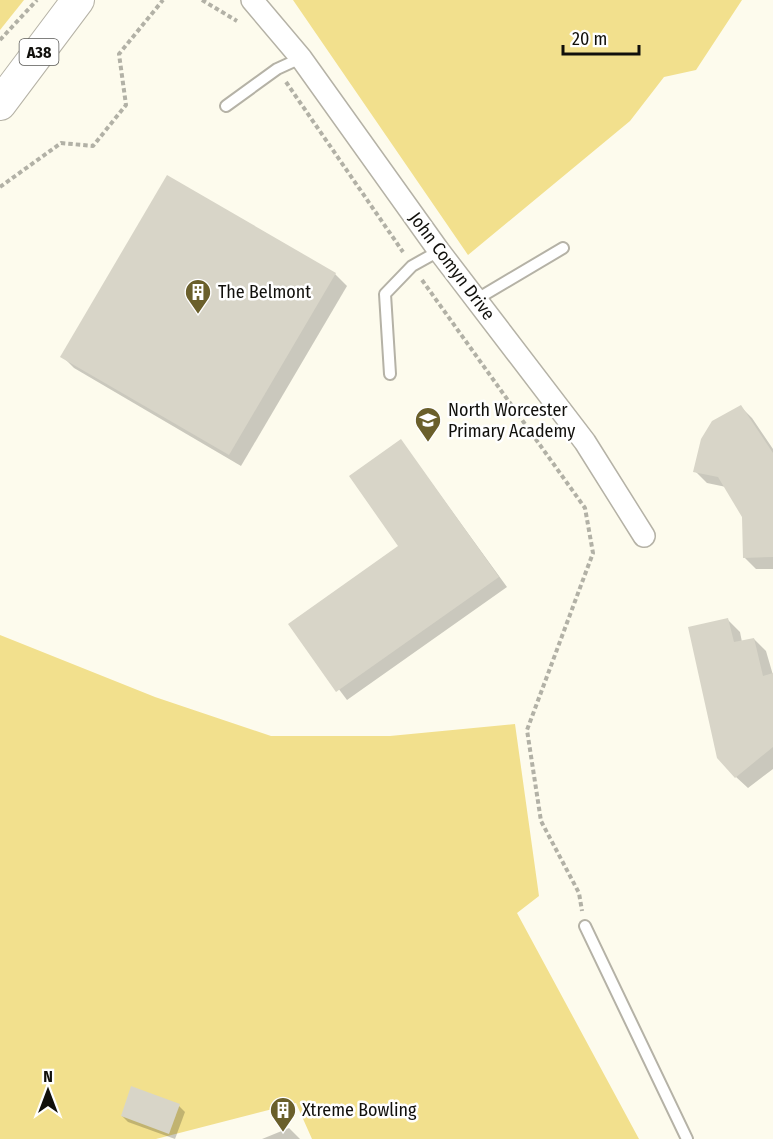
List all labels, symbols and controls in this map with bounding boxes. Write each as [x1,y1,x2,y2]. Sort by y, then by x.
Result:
scale bar [563,18,640,56]
text: 20 m [572,28,607,50]
road number: A38 [20,39,58,65]
street label: John Comyn Drive [404,208,500,324]
building icon: The Belmont [183,277,213,315]
place label: The Belmont [218,281,311,303]
place label: North Worcester Primary Academy [448,399,575,442]
school or university icon: North Worcester Primary Academy [413,405,443,443]
north arrow [18,1061,78,1121]
text: N [43,1067,53,1086]
building icon: Xtreme Bowling [268,1095,298,1133]
place label: Xtreme Bowling [302,1099,417,1121]

